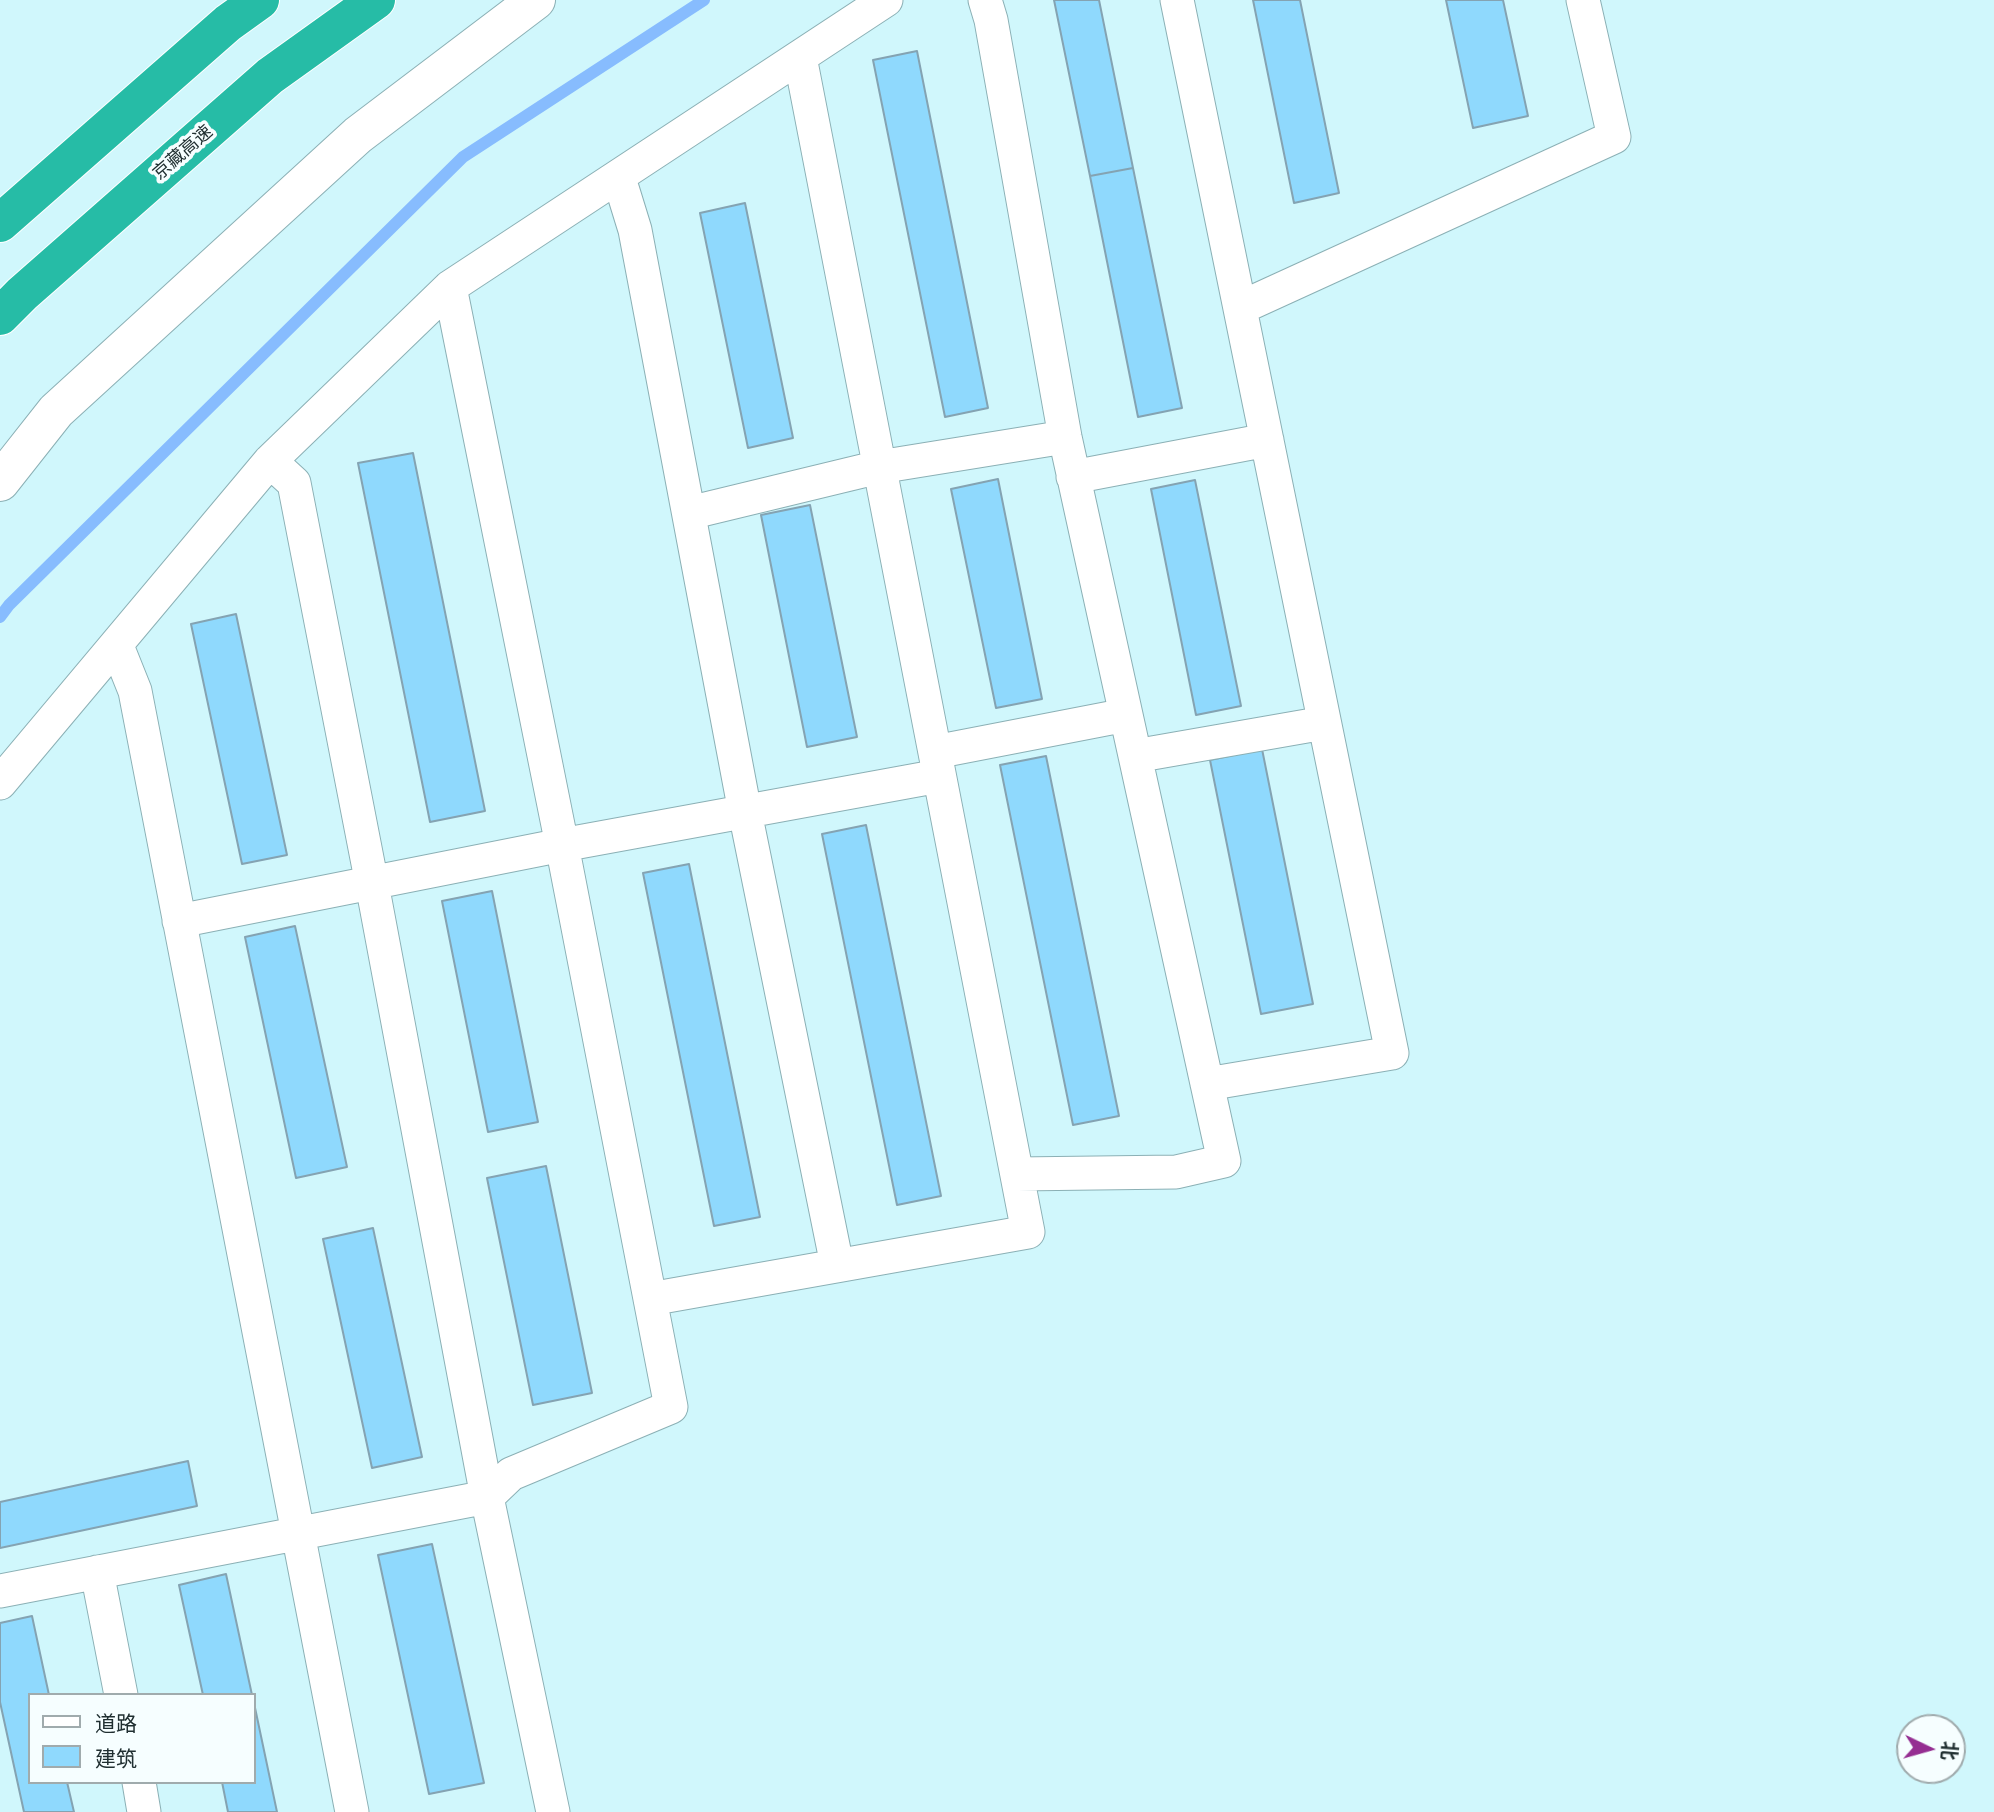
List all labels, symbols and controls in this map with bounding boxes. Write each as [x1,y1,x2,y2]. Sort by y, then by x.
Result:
street label: 京藏高速 [149,121,217,185]
legend [28,1693,256,1784]
text: 道路 [95,1709,137,1737]
north arrow [1896,1714,1966,1784]
text: 北 [1936,1740,1964,1761]
text: 建筑 [95,1744,137,1772]

